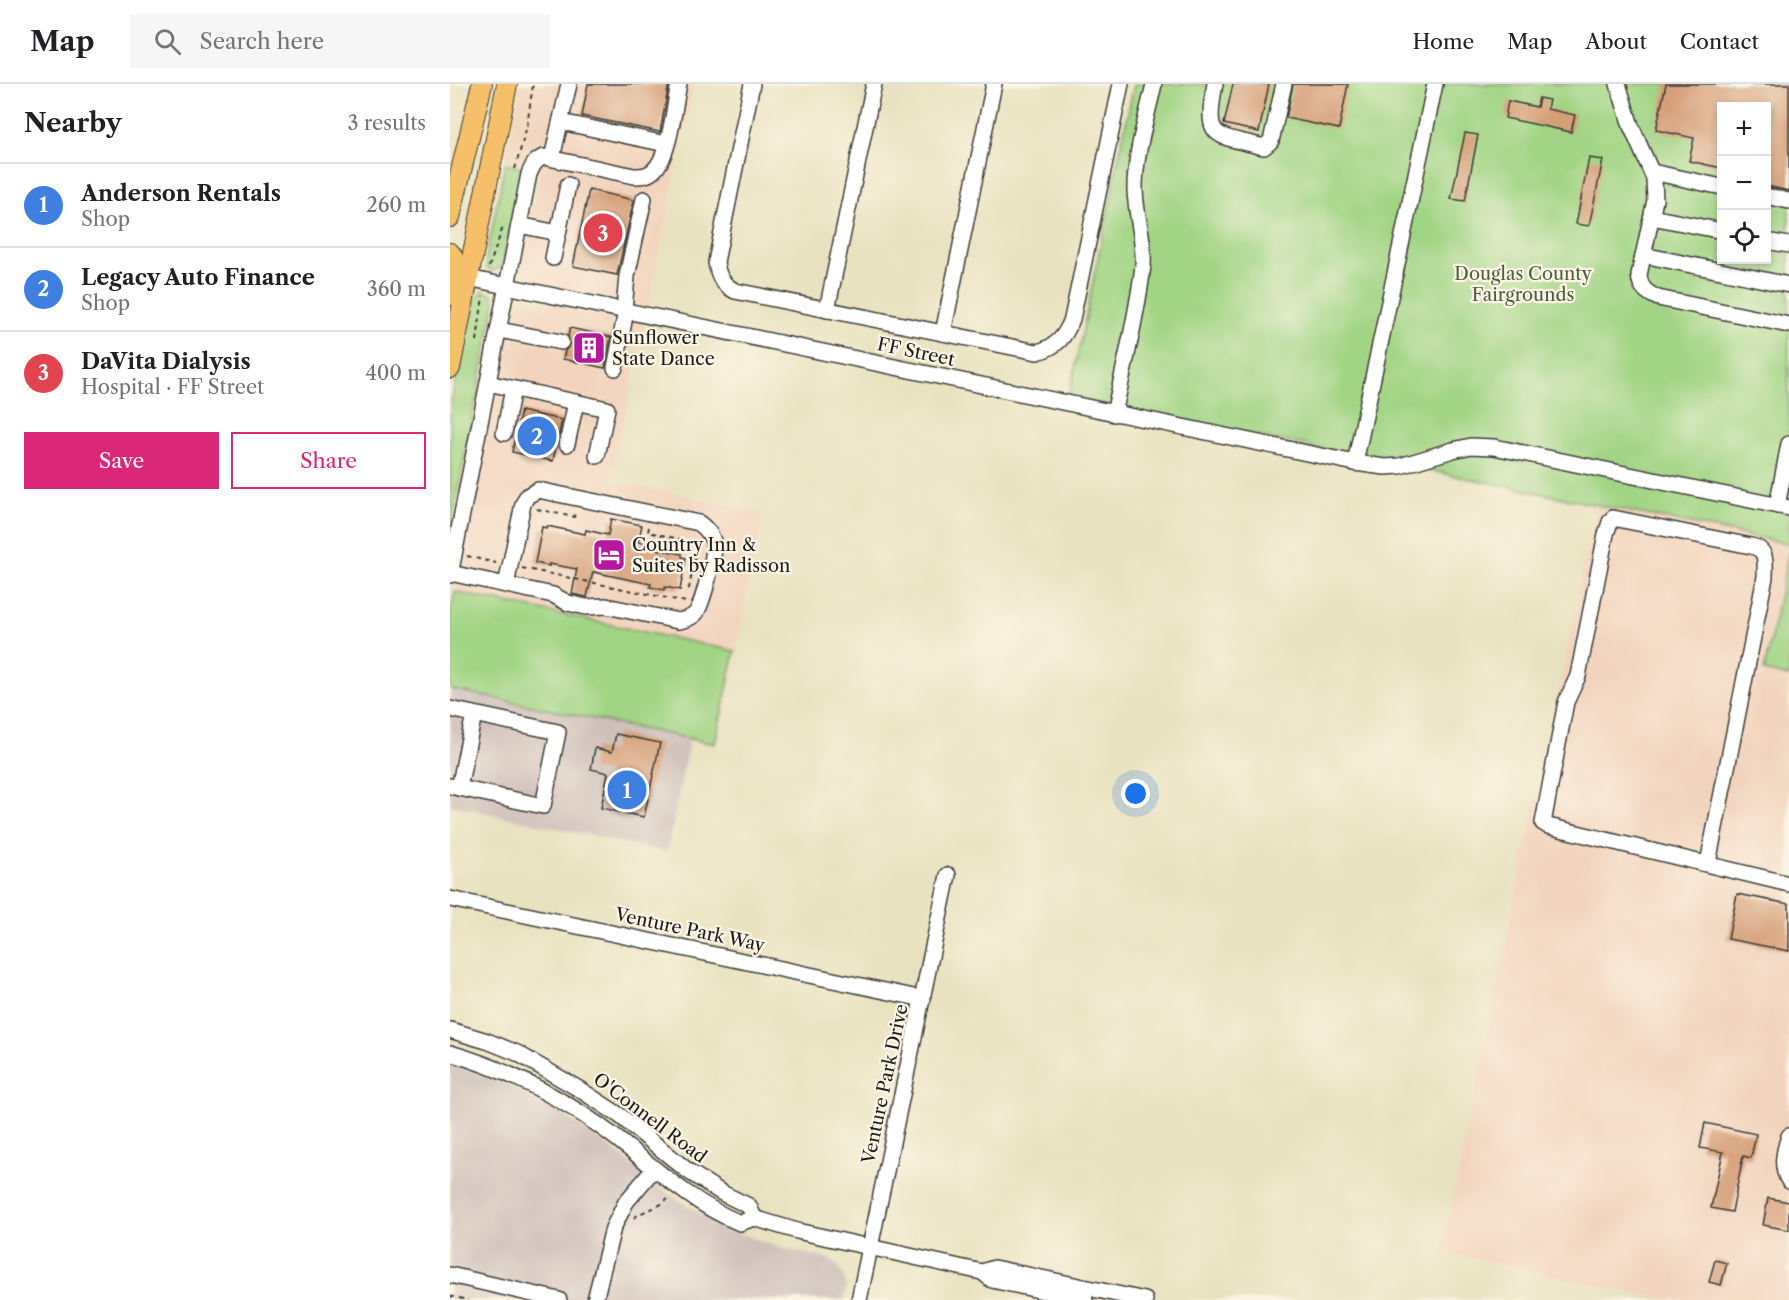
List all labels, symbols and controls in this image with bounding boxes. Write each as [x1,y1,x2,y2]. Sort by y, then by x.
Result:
search box [130,14,550,68]
text: Map [30,24,94,58]
icon: search [151,25,184,58]
text: Search here [199,28,324,55]
text: Home [1413,29,1474,54]
text: Map [1507,29,1552,54]
text: About [1585,29,1647,54]
text: Contact [1680,29,1759,54]
map controls [1717,102,1771,264]
button: + [1717,102,1771,156]
text: Nearby [24,107,122,139]
text: 3 results [348,111,426,135]
button: − [1717,156,1771,210]
text: Anderson Rentals [81,180,281,207]
text: 1 [39,193,48,217]
text: 260 m [366,193,426,217]
text: Shop [81,207,130,231]
pin: 3 [584,210,622,256]
button: locate [1717,210,1771,264]
park label: Douglas County Fairgrounds [1454,263,1593,306]
text: Legacy Auto Finance [81,264,315,291]
text: 2 [38,277,49,301]
text: 360 m [367,277,426,301]
text: Shop [81,291,130,315]
place label: Sunflower State Dance [612,327,715,370]
building icon: Sunflower State Dance [571,330,607,366]
street label: FF Street [875,333,957,371]
text: DaVita Dialysis [81,348,251,375]
text: 3 [38,361,49,385]
text: 400 m [365,361,426,385]
text: Hospital · FF Street [81,375,264,399]
pin: 2 [518,414,556,458]
button: Save [24,432,219,489]
button: Share [231,432,426,489]
place label: Country Inn & Suites by Radisson [632,534,790,577]
hotel icon: Country Inn & Suites by Radisson [591,537,627,573]
pin: 1 [608,768,646,812]
your location [1121,779,1150,808]
street label: Venture Park Way [612,903,768,957]
street label: Venture Park Drive [857,1002,913,1167]
street label: O'Connell Road [589,1068,711,1168]

